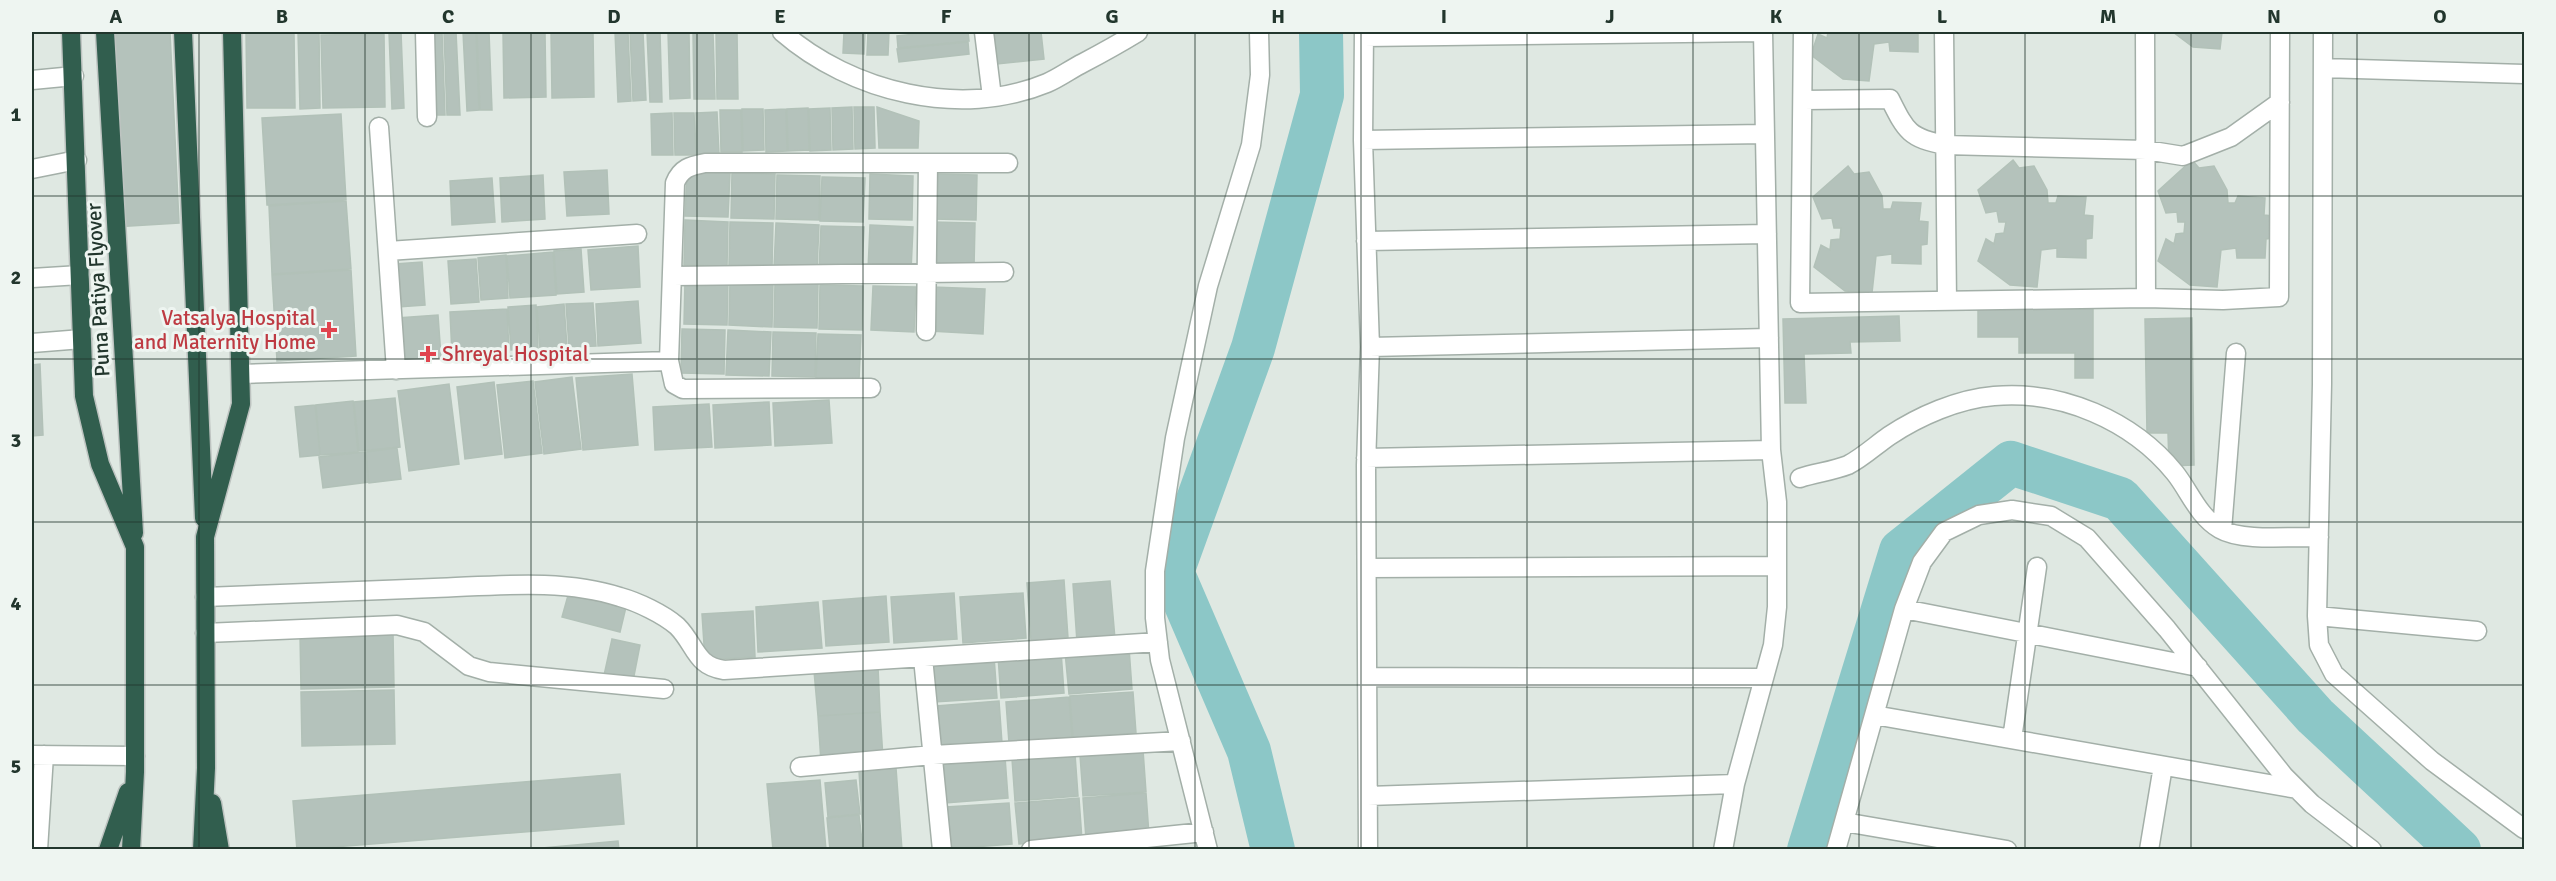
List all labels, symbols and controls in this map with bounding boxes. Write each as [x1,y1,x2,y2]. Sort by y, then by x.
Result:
text: A [110,4,123,29]
text: B [276,4,288,29]
text: C [442,4,454,29]
text: D [607,4,621,29]
text: E [774,4,786,29]
text: F [941,4,952,29]
text: G [1105,4,1119,29]
text: H [1271,4,1285,29]
text: I [1441,4,1447,29]
text: J [1605,4,1615,29]
text: K [1770,4,1783,29]
text: L [1937,4,1948,29]
text: M [2100,4,2116,29]
text: N [2267,4,2281,29]
text: O [2433,4,2447,29]
text: 1 [11,102,22,127]
street label: Puna Patiya Flyover [80,202,116,378]
text: 2 [11,265,21,290]
place label: Vatsalya Hospital and Maternity Home [134,305,316,355]
marker: Vatsalya Hospital and Maternity Home [320,321,338,339]
place label: Shreyal Hospital [442,341,589,367]
marker: Shreyal Hospital [419,345,437,363]
text: 3 [11,428,21,453]
text: 4 [11,591,22,616]
text: 5 [11,754,21,779]

